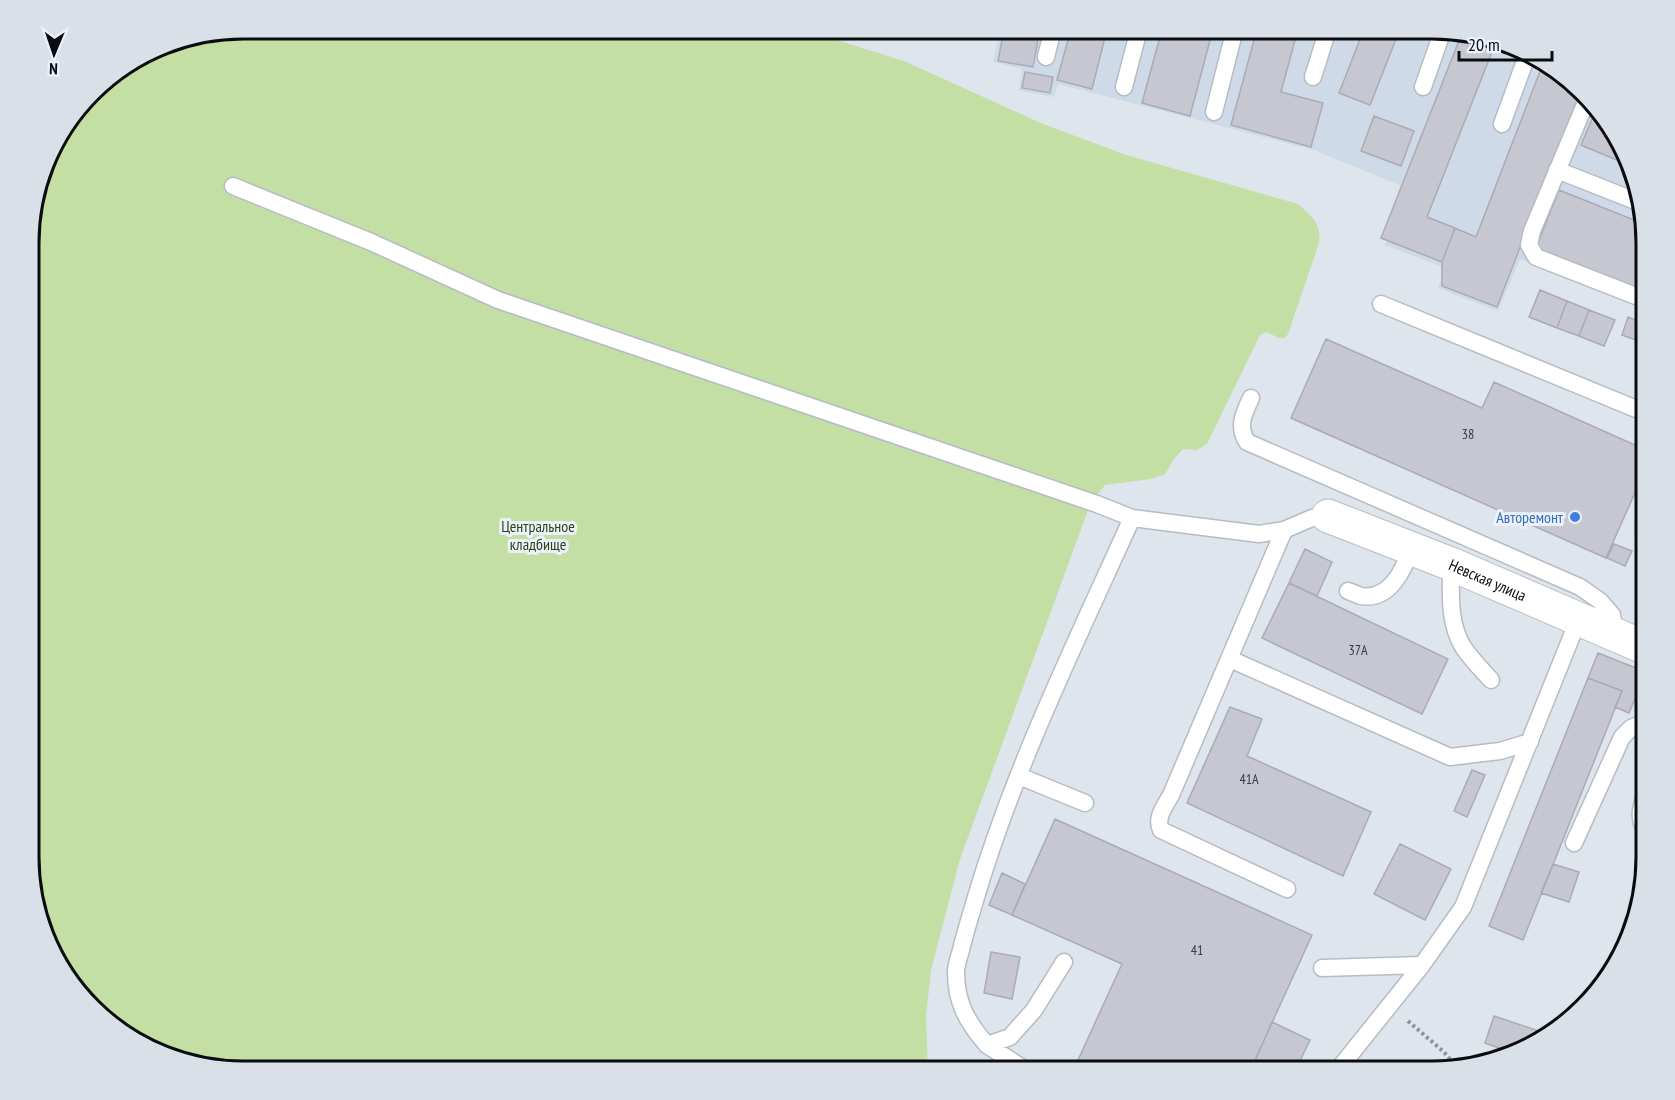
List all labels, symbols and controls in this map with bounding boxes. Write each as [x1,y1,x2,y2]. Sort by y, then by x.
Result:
north arrow [24,24,84,84]
scale bar [1459,24,1552,62]
text: 20 m [1468,33,1500,56]
text: N [49,59,58,79]
house number: 38 [1462,425,1474,443]
place label: Авторемонт [1496,507,1564,527]
marker: Авторемонт [1568,510,1582,524]
park label: Центральное кладбище [501,516,575,554]
street label: Невская улица [1446,554,1529,605]
house number: 37А [1348,641,1368,659]
house number: 41А [1239,770,1259,788]
house number: 41 [1191,941,1203,959]

